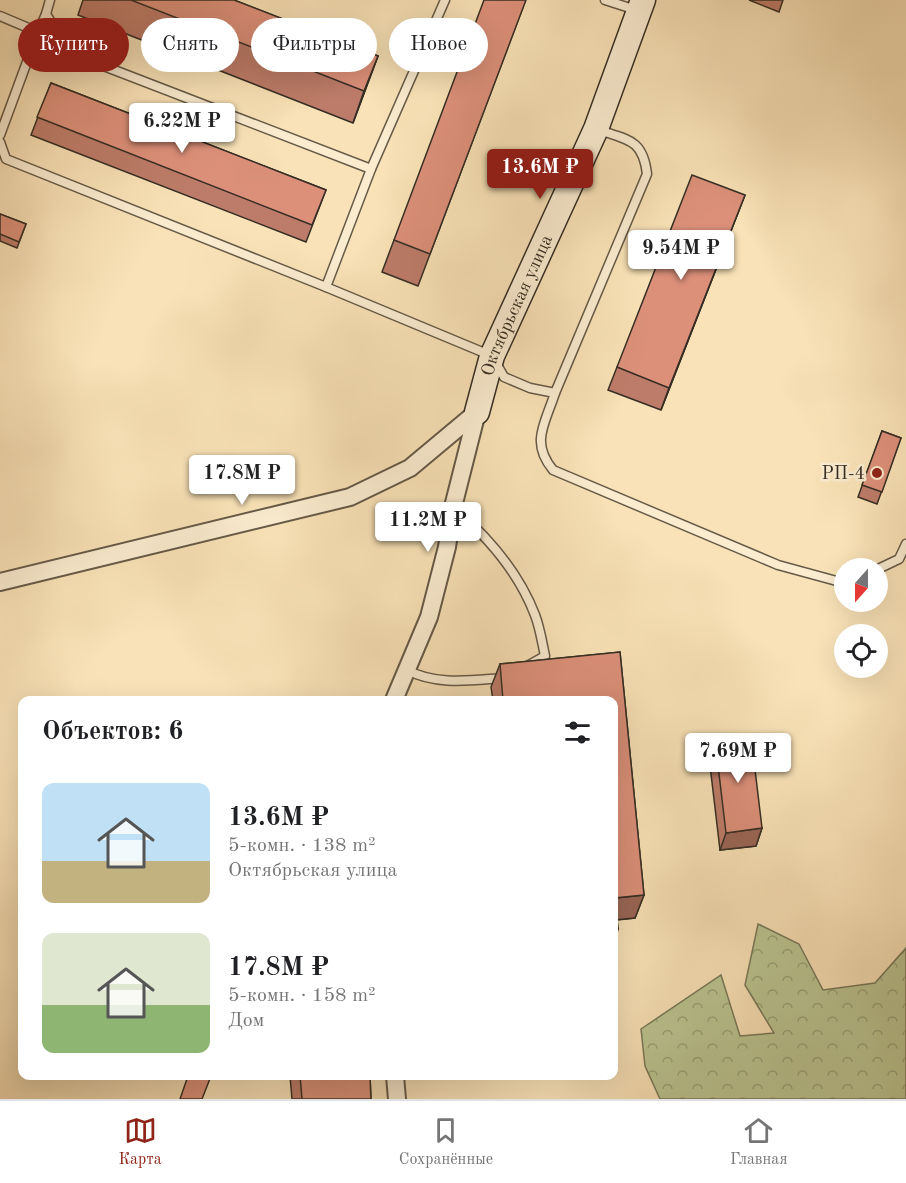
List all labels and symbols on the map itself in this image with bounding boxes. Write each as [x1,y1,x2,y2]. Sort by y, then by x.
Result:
pin: 6.22M ₽ [127,103,237,154]
pin: 13.6M ₽ [485,149,595,200]
pin: 9.54M ₽ [626,230,736,281]
street label: Октябрьская улица [479,232,556,378]
pin: 17.8M ₽ [187,455,297,506]
place label: РП-4 [821,465,865,483]
marker: РП-4 [870,466,884,480]
pin: 11.2M ₽ [373,502,483,553]
north arrow [834,558,888,612]
pin: 7.69M ₽ [683,733,793,784]

